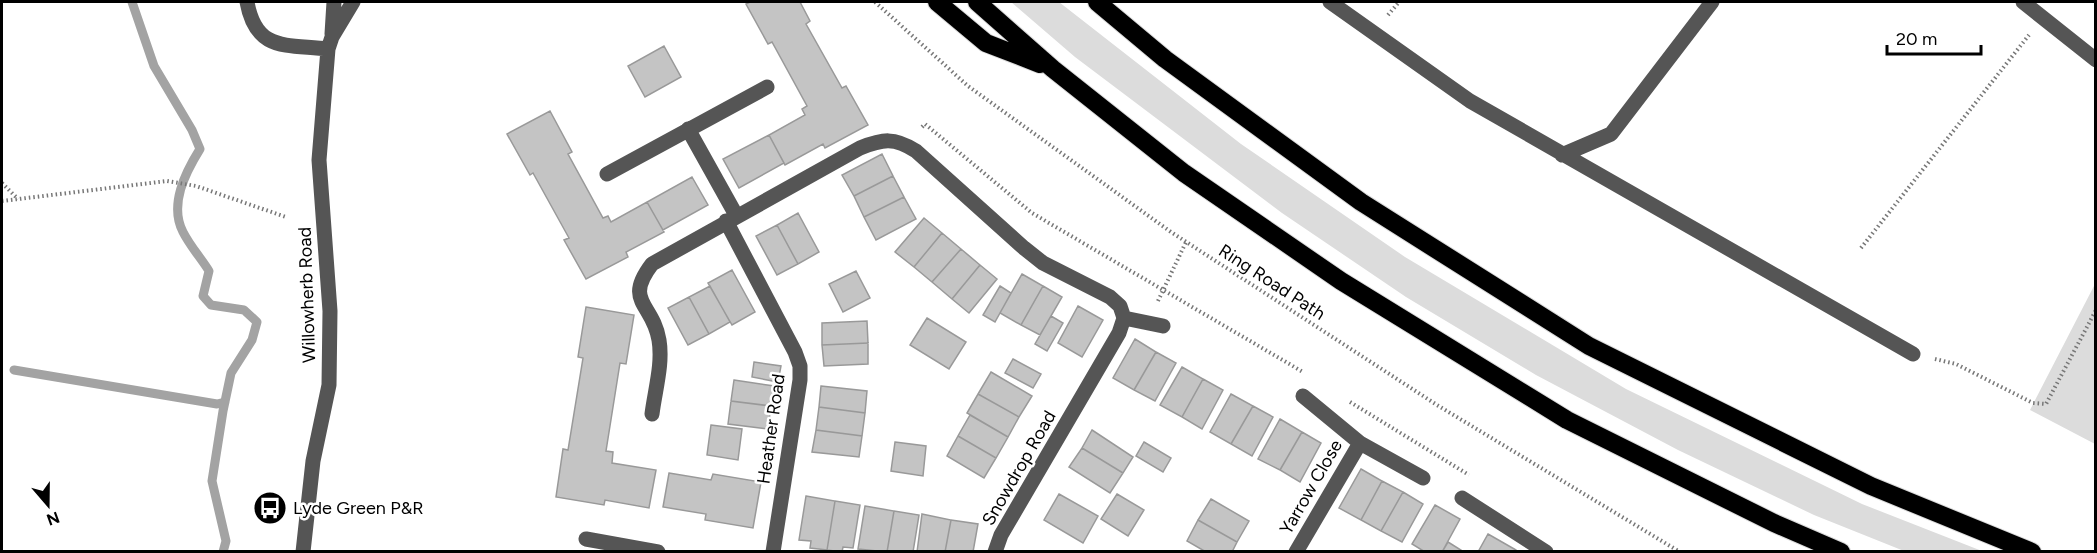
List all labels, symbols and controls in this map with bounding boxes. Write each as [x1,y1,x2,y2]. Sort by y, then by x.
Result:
scale bar [1887,18,1982,56]
text: 20 m [1896,28,1937,50]
street label: Willowherb Road [294,227,320,363]
street label: Ring Road Path [1215,239,1329,325]
street label: Heather Road [752,372,790,486]
street label: Snowdrop Road [977,407,1061,529]
street label: Yarrow Close [1275,436,1347,538]
north arrow [18,475,78,535]
bus stop icon: Lyde Green P&R [252,490,288,526]
place label: Lyde Green P&R [293,497,424,519]
text: N [44,508,62,530]

